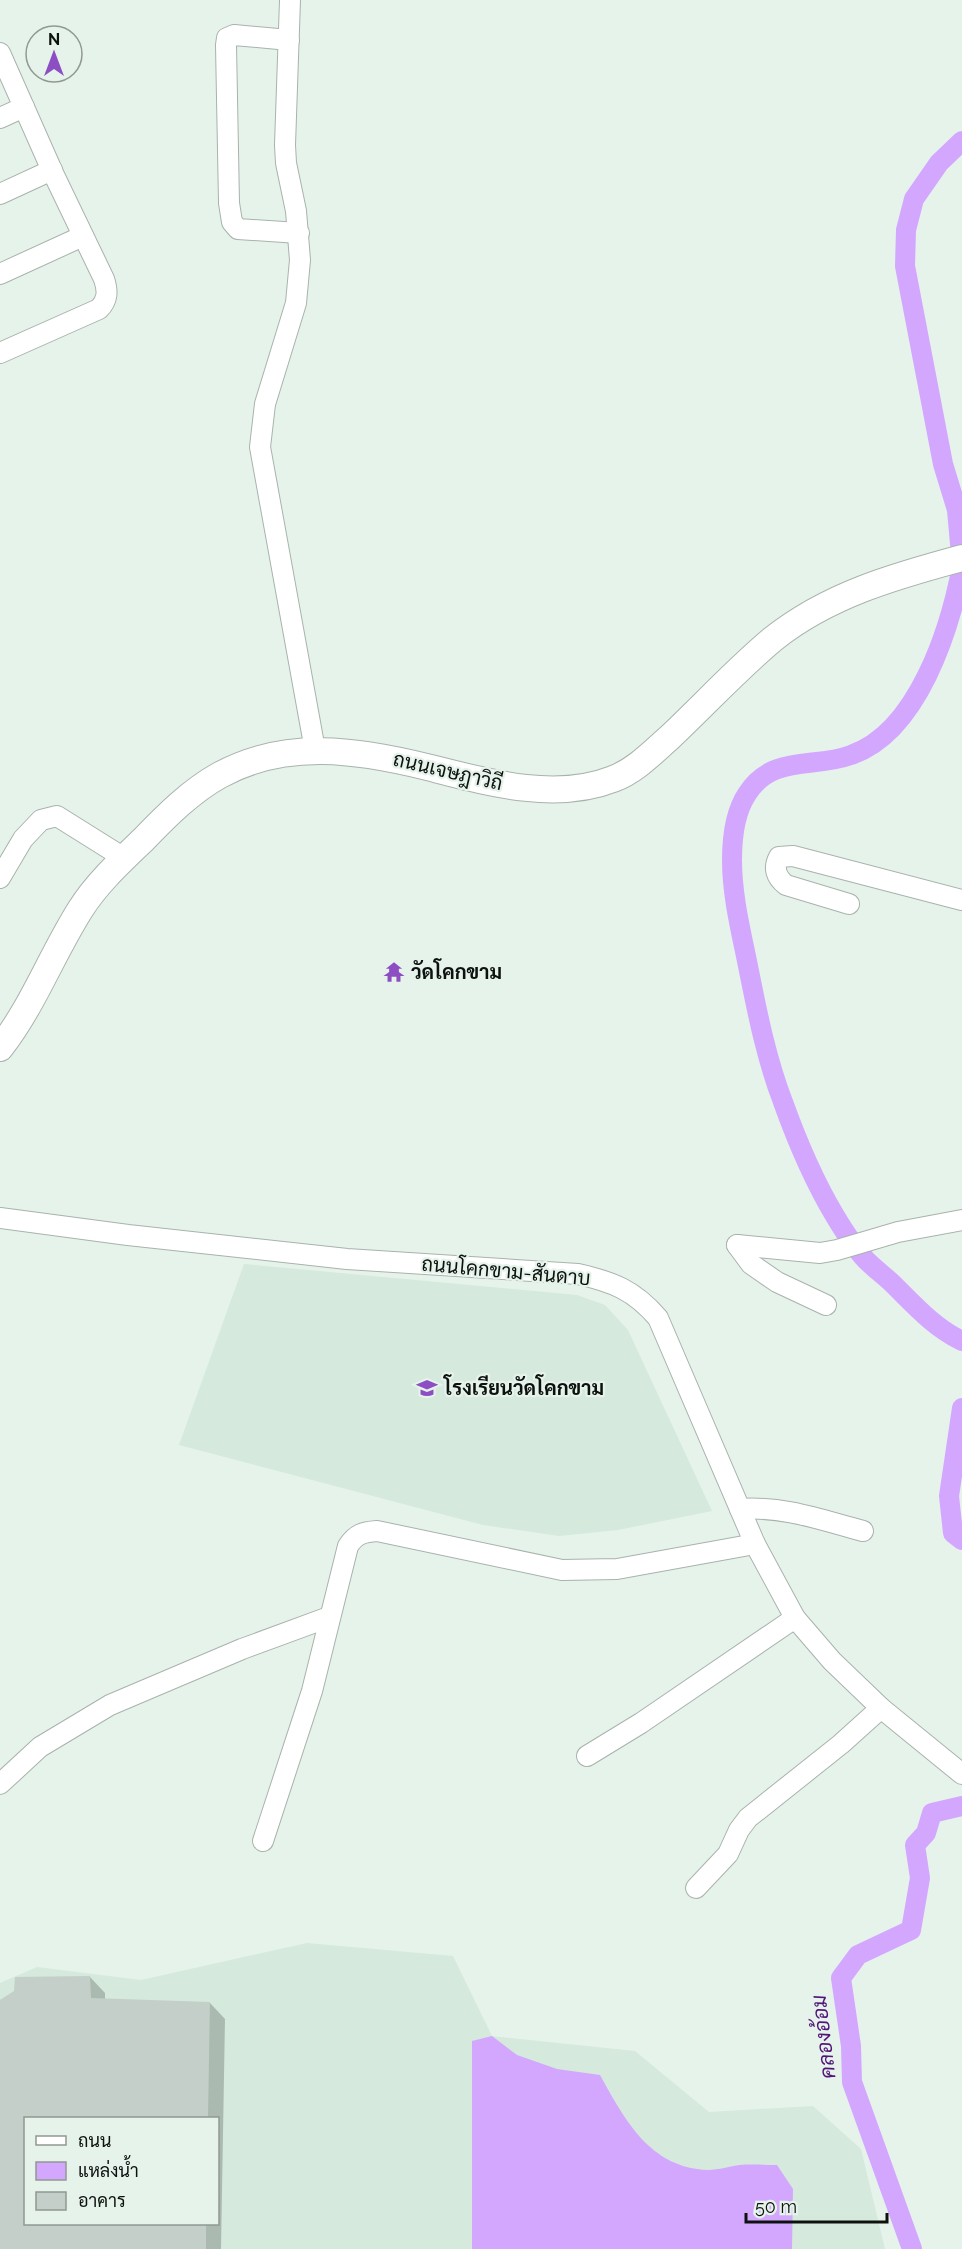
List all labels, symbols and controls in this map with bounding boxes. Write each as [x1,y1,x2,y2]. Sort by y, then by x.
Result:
north arrow [24,24,84,84]
text: N [48,30,60,49]
street label: ถนนเจษฎาวิถี [390,746,505,797]
place label: วัดโคกขาม [411,958,502,984]
temple icon: วัดโคกขาม [382,960,406,984]
street label: ถนนโคกขาม-สันดาบ [421,1251,591,1290]
place label: โรงเรียนวัดโคกขาม [443,1374,604,1400]
school or university icon: โรงเรียนวัดโคกขาม [415,1376,439,1400]
water label: คลองอ้อม [805,1994,841,2080]
legend [24,2117,219,2225]
text: ถนน [78,2130,111,2151]
text: แหล่งน้ำ [78,2155,139,2181]
scale bar [746,2186,887,2224]
text: อาคาร [78,2190,126,2211]
text: 50 m [755,2196,797,2217]

